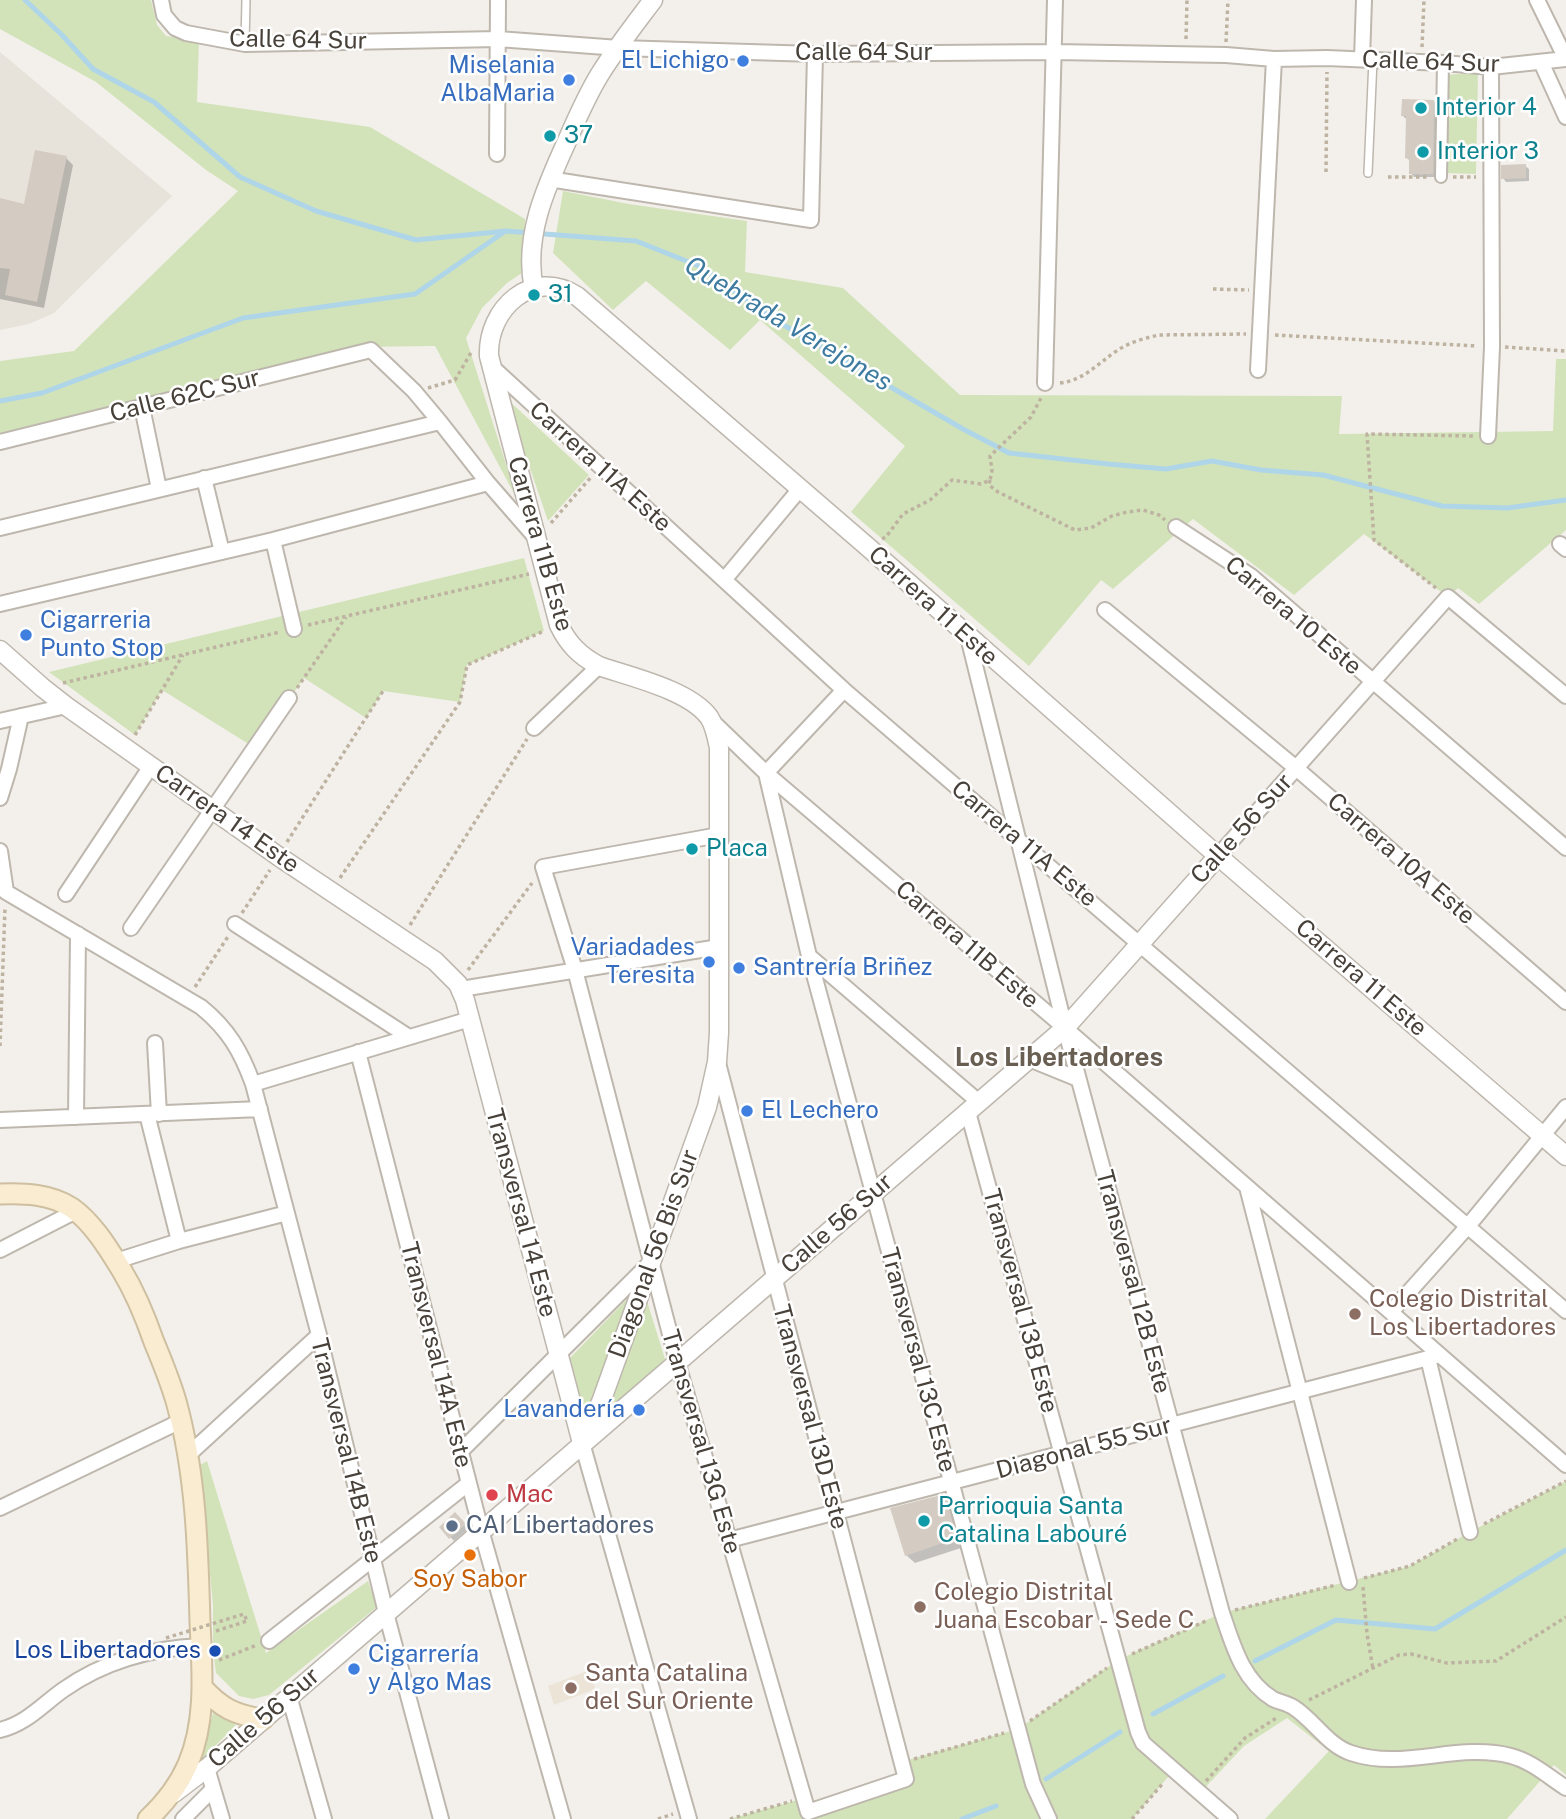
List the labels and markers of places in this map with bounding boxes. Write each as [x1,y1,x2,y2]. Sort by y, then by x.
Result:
place label: El Lichigo [621,47,729,75]
place label: Miselania AlbaMaria [440,52,555,108]
marker: El Lichigo [735,53,751,69]
marker: Miselania AlbaMaria [561,72,577,88]
place label: Interior 4 [1435,94,1537,122]
marker: Interior 4 [1413,100,1429,116]
place label: 37 [564,122,593,150]
marker: 37 [542,128,558,144]
place label: Interior 3 [1437,138,1539,166]
marker: Interior 3 [1415,144,1431,160]
place label: 31 [548,281,573,309]
marker: 31 [526,287,542,303]
place label: Cigarreria Punto Stop [40,607,164,663]
marker: Cigarreria Punto Stop [18,627,34,643]
place label: Placa [706,835,768,863]
marker: Placa [684,841,700,857]
place label: Variadades Teresita [570,934,695,990]
marker: Variadades Teresita [701,954,717,970]
place label: Santrería Briñez [753,954,932,982]
marker: Santrería Briñez [731,960,747,976]
place label: El Lechero [761,1097,879,1125]
marker: El Lechero [739,1103,755,1119]
place label: Colegio Distrital Los Libertadores [1369,1286,1556,1342]
marker: Colegio Distrital Los Libertadores [1347,1306,1363,1322]
place label: Lavandería [503,1396,625,1424]
marker: Lavandería [631,1402,647,1418]
place label: Mac [506,1481,553,1509]
marker: Mac [484,1487,500,1503]
place label: Parrioquia Santa Catalina Labouré [938,1493,1127,1549]
place label: CAI Libertadores [466,1512,654,1540]
marker: Parrioquia Santa Catalina Labouré [916,1513,932,1529]
marker: CAI Libertadores [444,1518,460,1534]
marker: Soy Sabor [462,1547,478,1563]
place label: Soy Sabor [413,1566,527,1594]
place label: Colegio Distrital Juana Escobar - Sede C [934,1579,1194,1635]
marker: Colegio Distrital Juana Escobar - Sede C [912,1599,928,1615]
place label: Los Libertadores [14,1637,201,1665]
place label: Cigarrería y Algo Mas [368,1641,492,1697]
marker: Los Libertadores [207,1643,223,1659]
place label: Santa Catalina del Sur Oriente [585,1660,754,1716]
marker: Cigarrería y Algo Mas [346,1661,362,1677]
marker: Santa Catalina del Sur Oriente [563,1680,579,1696]

